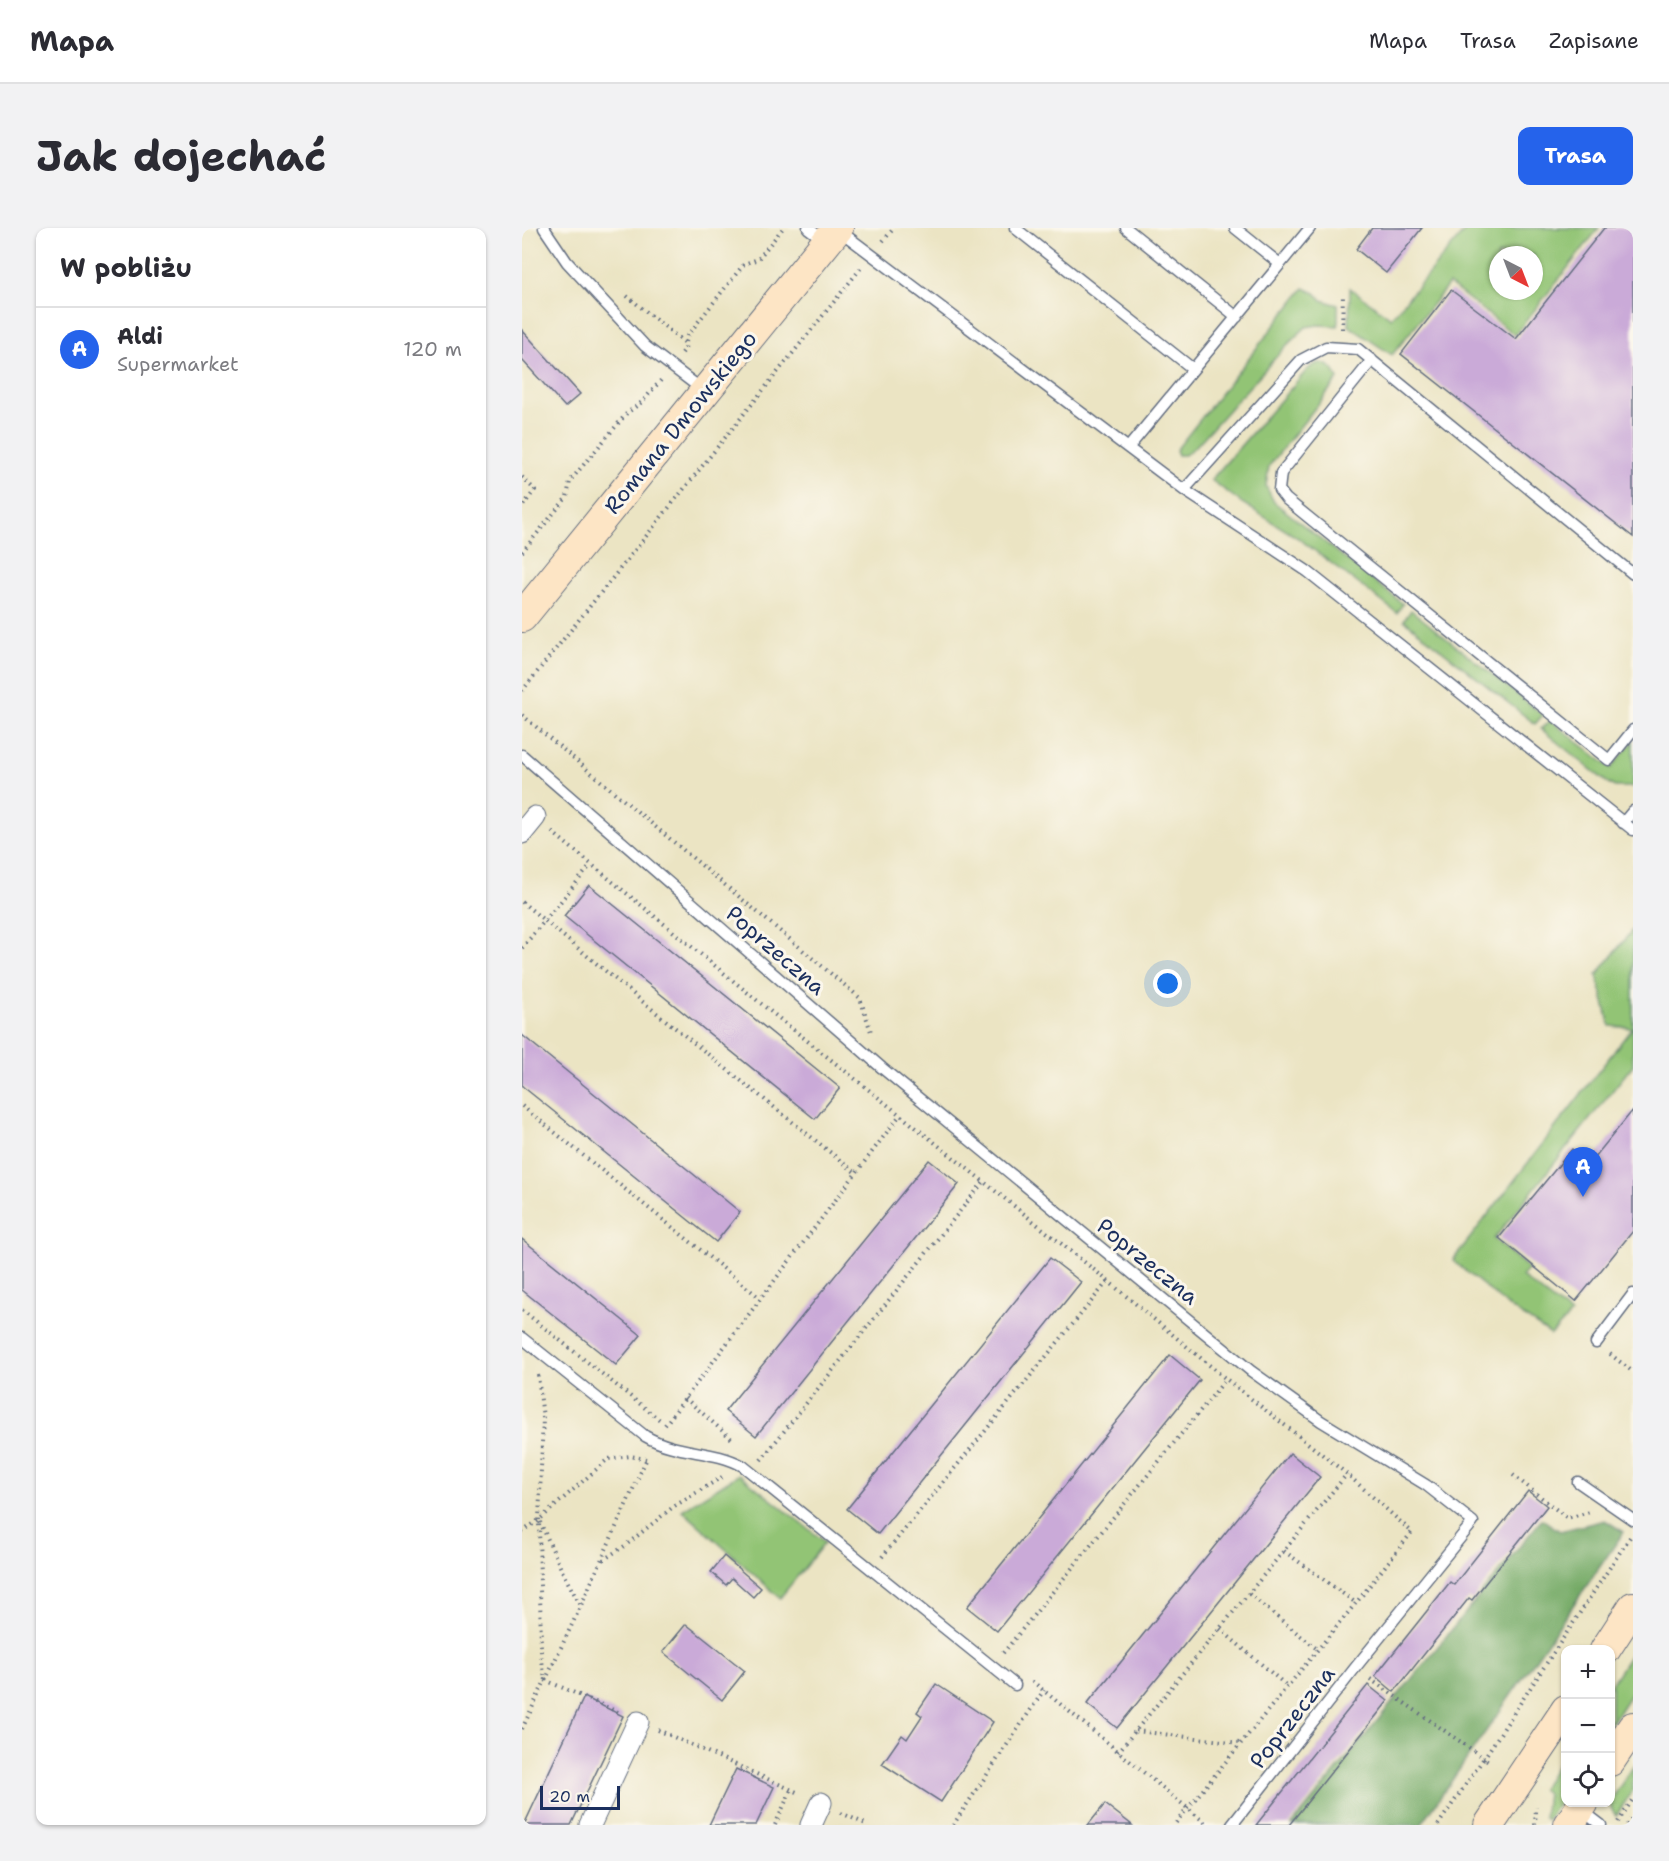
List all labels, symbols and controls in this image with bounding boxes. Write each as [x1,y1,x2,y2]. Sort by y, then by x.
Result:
text: Mapa [30,22,114,60]
text: Mapa [1369,27,1427,55]
text: Trasa [1460,27,1516,55]
text: Zapisane [1549,27,1639,55]
button: Trasa [1518,127,1633,185]
text: Jak dojechać [36,128,326,184]
north arrow [1489,246,1543,300]
text: W pobliżu [60,250,192,285]
text: Aldi [117,322,163,351]
street label: Romana Dmowskiego [598,325,763,520]
text: A [72,336,87,362]
text: 120 m [403,336,462,362]
text: Supermarket [117,351,239,377]
street label: Poprzeczna [720,899,832,1002]
your location [1153,969,1182,998]
pin: A [1564,1148,1602,1197]
street label: Poprzeczna [1091,1212,1205,1311]
map controls [1561,1645,1615,1807]
button: + [1561,1645,1615,1699]
street label: Poprzeczna [1243,1660,1342,1775]
button: − [1561,1699,1615,1753]
button: locate [1561,1753,1615,1807]
scale bar [540,1783,620,1810]
text: 20 m [549,1786,590,1807]

